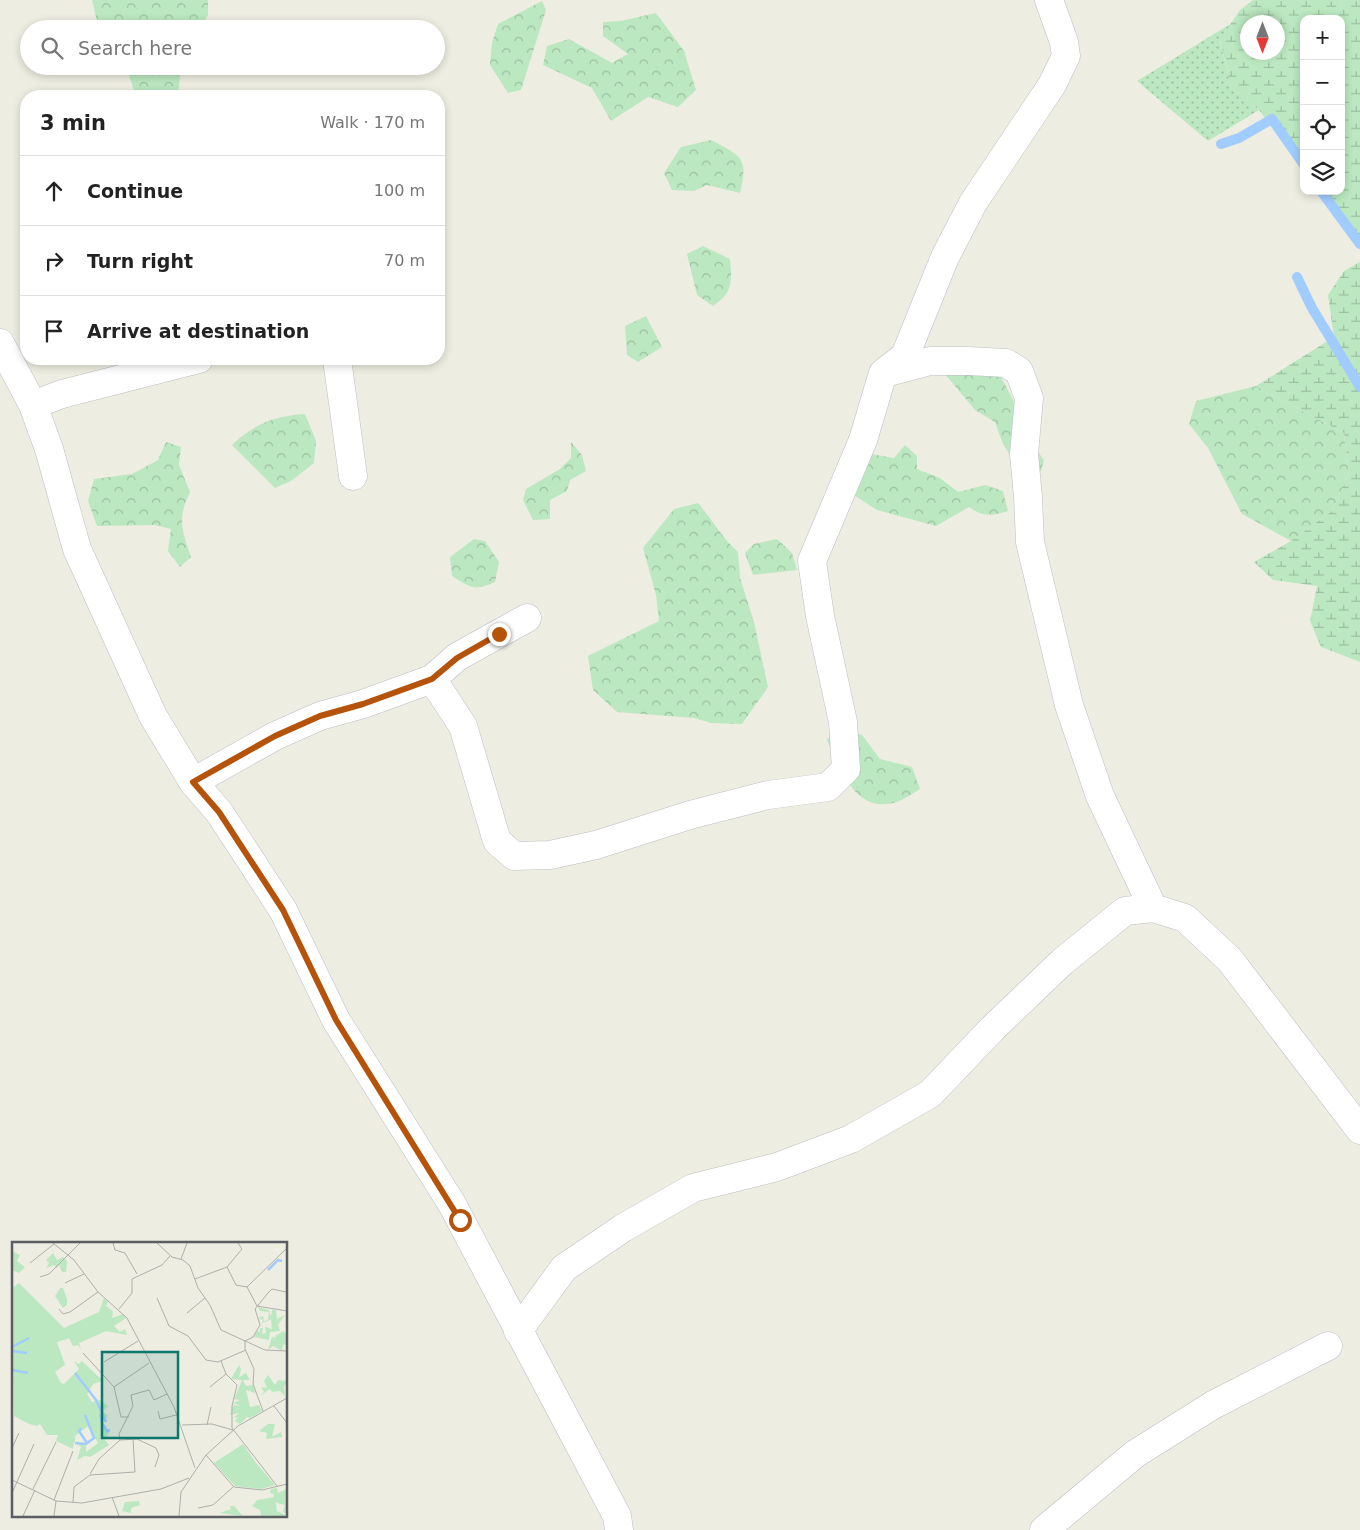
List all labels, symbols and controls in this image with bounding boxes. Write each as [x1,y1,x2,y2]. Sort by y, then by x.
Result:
north arrow [1240,15,1285,60]
map controls [1300,15,1345,195]
button: + [1300,15,1345,60]
search box [20,20,445,75]
icon: search [38,34,66,62]
text: Search here [78,37,192,59]
button: − [1300,60,1345,105]
button: locate [1300,105,1345,150]
text: 3 min [40,111,106,135]
text: Walk · 170 m [320,113,425,132]
button: layers [1300,150,1345,195]
icon: ahead [40,177,68,205]
text: Continue [87,180,183,202]
text: 100 m [374,181,425,200]
icon: right [40,247,68,275]
text: Turn right [87,250,193,272]
text: 70 m [384,251,425,270]
icon: arrive [40,317,68,345]
text: Arrive at destination [87,320,309,342]
route end [488,623,511,646]
route start [449,1209,472,1232]
inset map [12,1242,288,1518]

